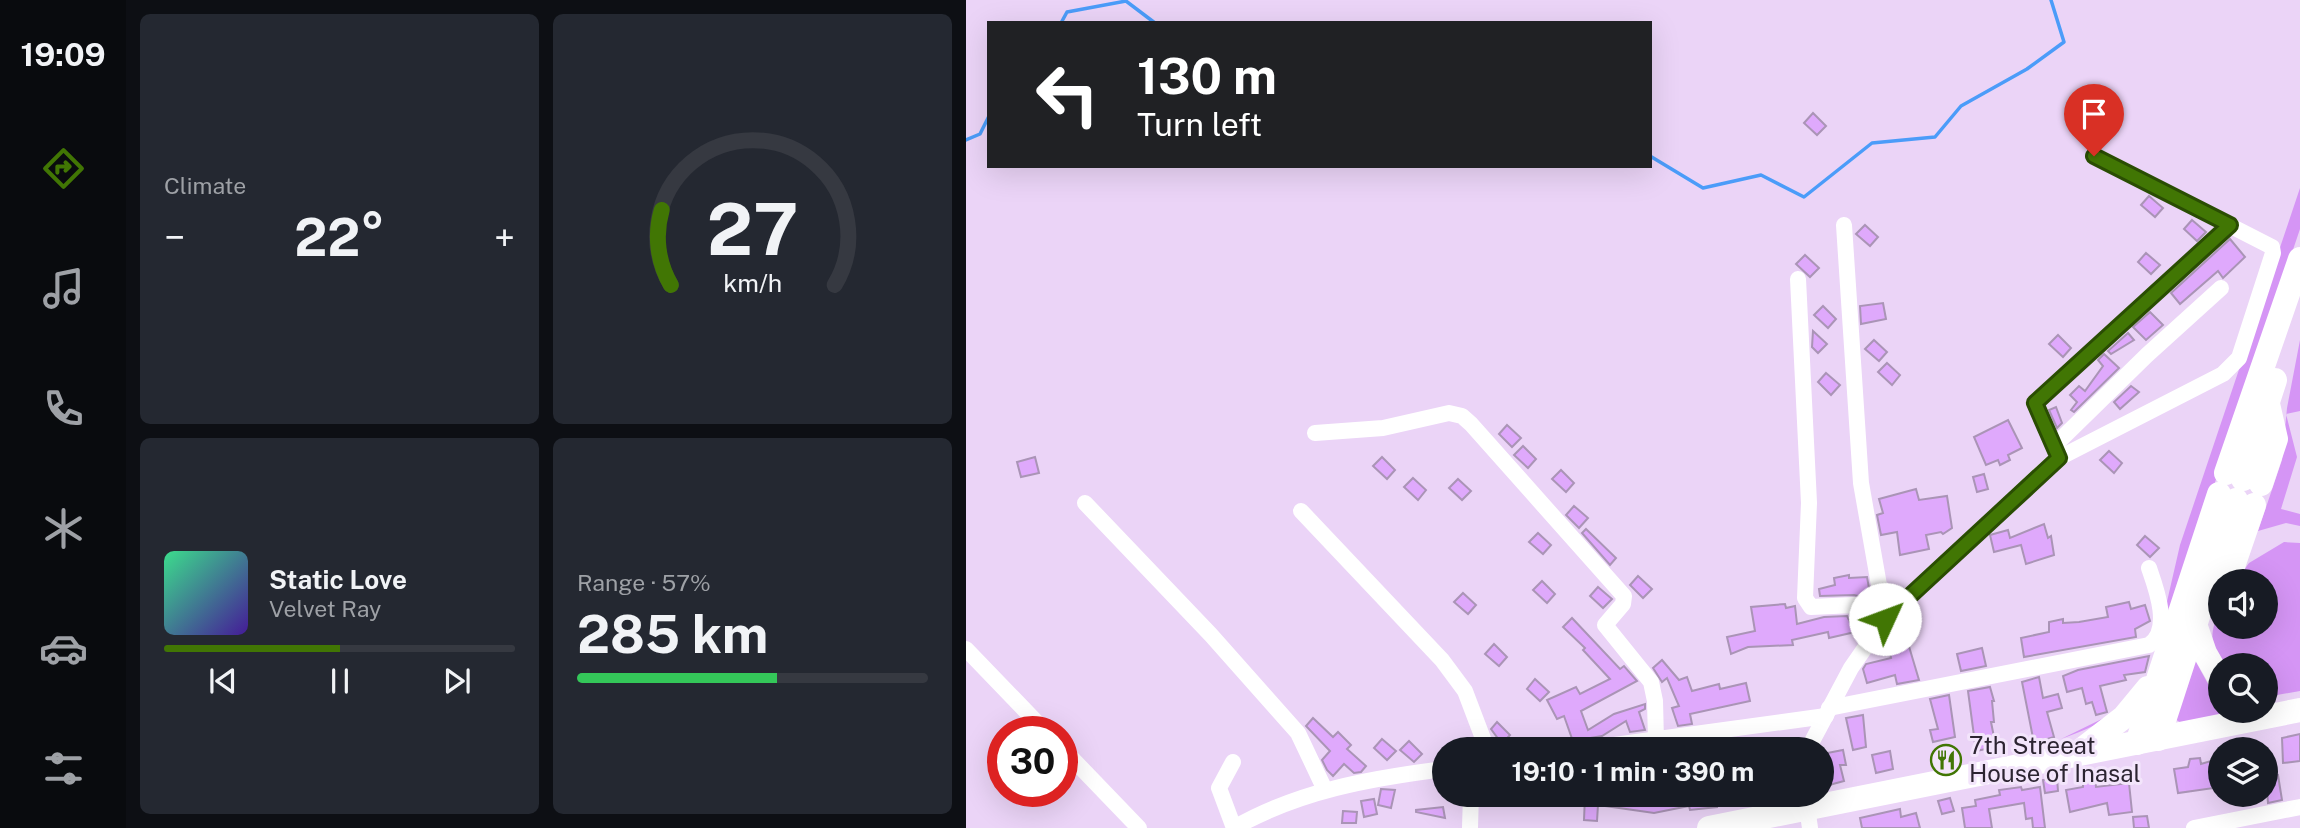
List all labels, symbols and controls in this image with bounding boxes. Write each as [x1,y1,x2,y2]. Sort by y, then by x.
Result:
text: 19:09 [20,36,106,73]
text: 130 m [1137,47,1277,105]
icon: left [1022,49,1113,140]
pin [2064,84,2124,156]
icon: arrive [2075,95,2113,133]
text: Turn left [1137,106,1262,143]
icon: directions [39,144,88,193]
text: Climate [164,172,246,199]
text: 27 [707,186,798,271]
text: 22° [294,207,385,268]
text: − [164,215,185,260]
text: + [494,215,515,260]
icon: music [39,264,88,313]
text: km/h [723,268,782,298]
icon: phone [39,384,88,433]
icon: climate [39,504,88,553]
text: Static Love [269,564,407,595]
text: Range · 57% [577,569,711,596]
map controls [2208,569,2278,807]
button: sound [2208,569,2278,639]
position arrow [1848,582,1922,656]
text: Velvet Ray [269,595,381,622]
text: 285 km [577,604,768,665]
icon: car [39,624,88,673]
button: search [2208,653,2278,723]
icon: previous [204,662,242,700]
icon: pause [321,662,359,700]
icon: next [438,662,476,700]
speed limit sign: 30 [987,716,1078,807]
place label: 7th Streeat House of Inasal [1969,731,2141,787]
button: layers [2208,737,2278,807]
restaurant icon: 7th Streeat House of Inasal [1929,743,1963,777]
icon: filters [39,744,88,793]
text: 19:10 · 1 min · 390 m [1512,756,1754,787]

